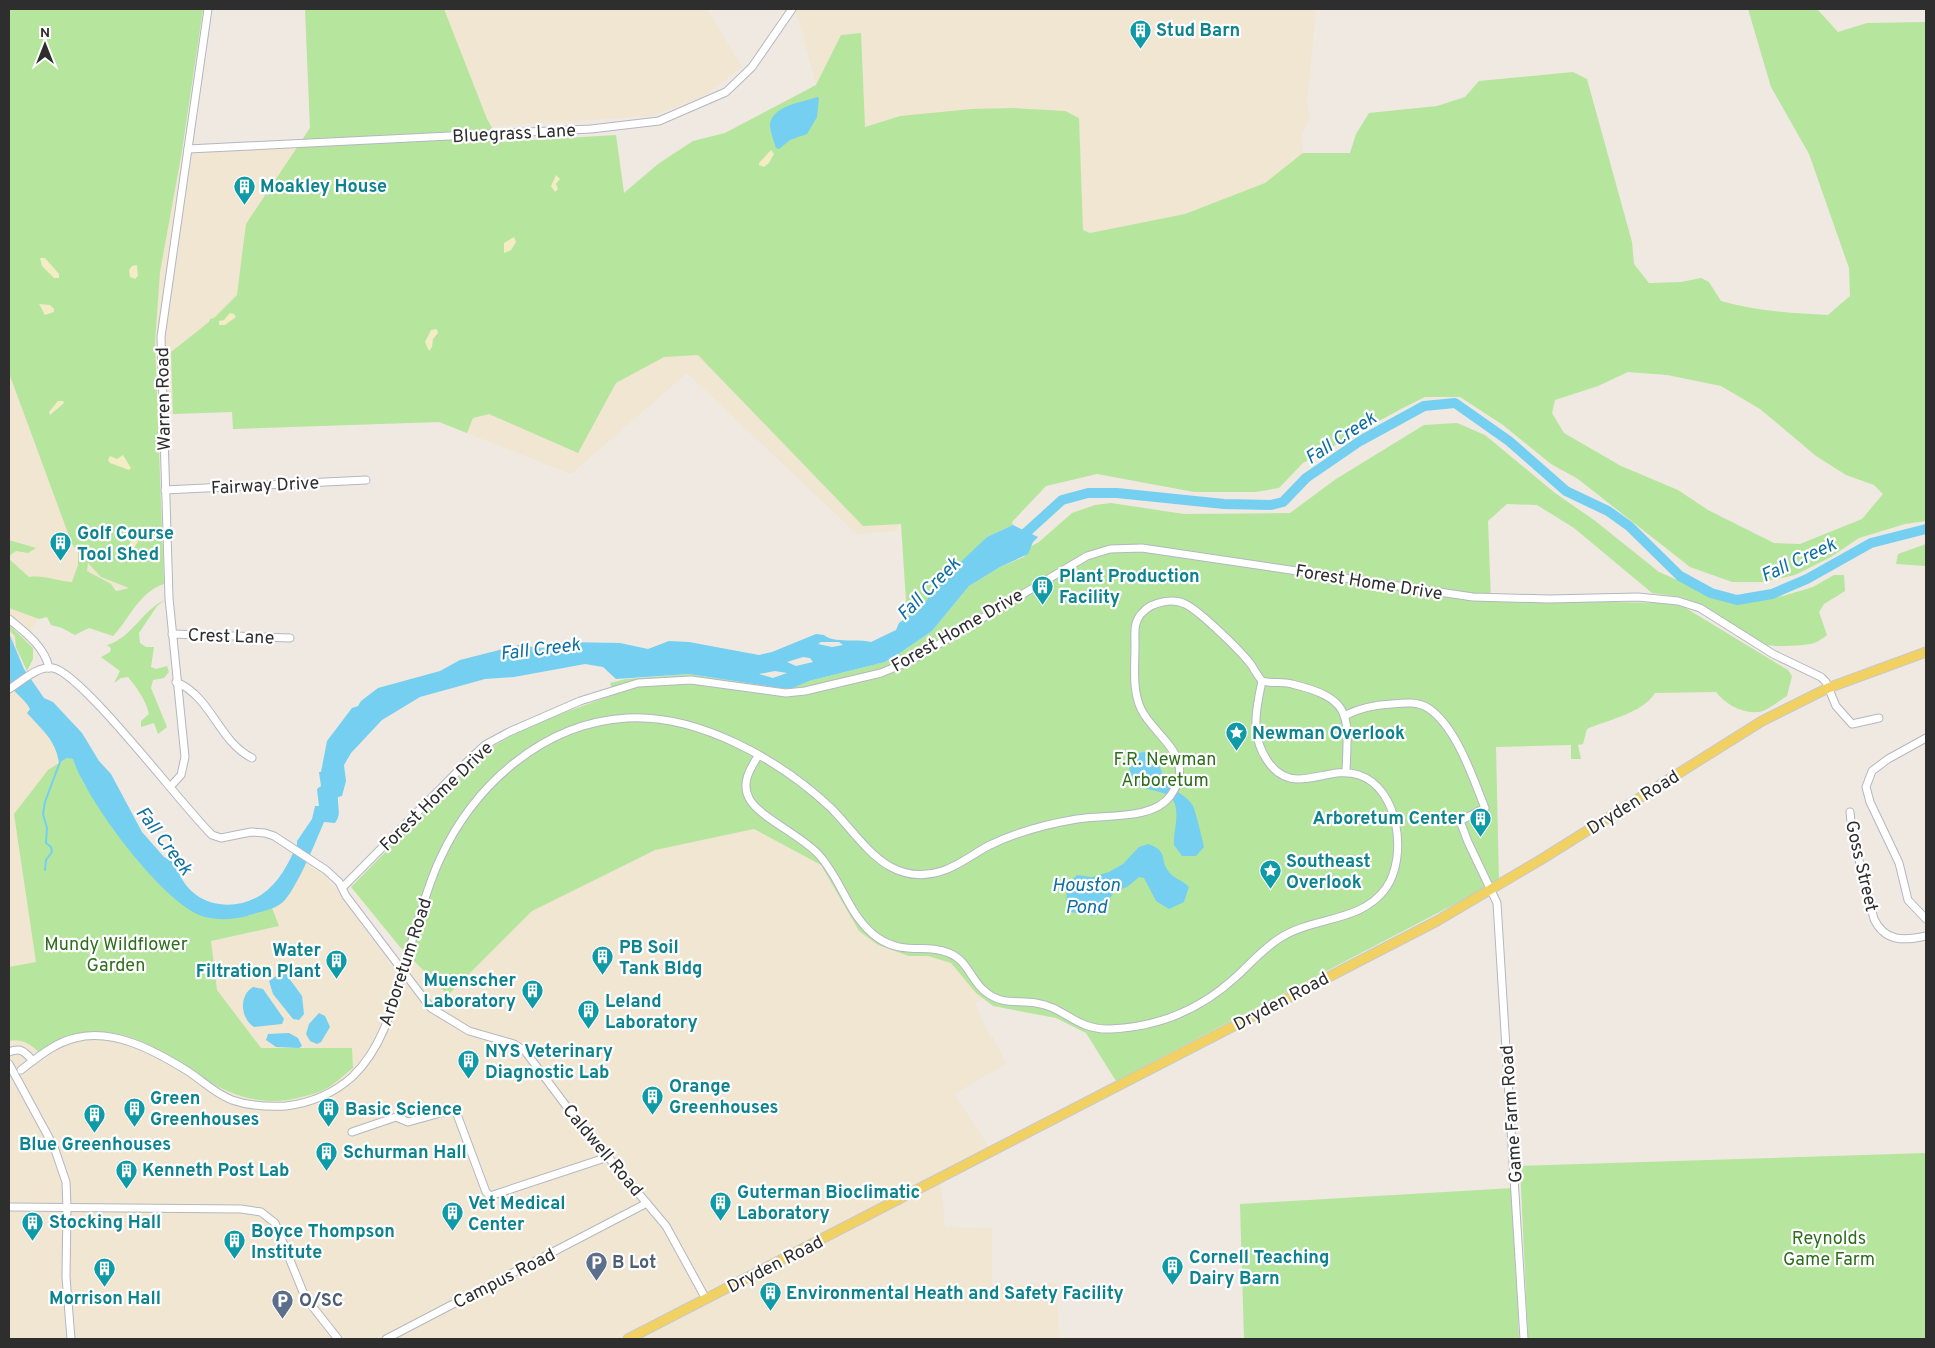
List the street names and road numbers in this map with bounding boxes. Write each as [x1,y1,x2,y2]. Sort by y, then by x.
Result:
street label: Bluegrass Lane [452,120,577,149]
street label: Warren Road [152,347,177,451]
street label: Fairway Drive [210,472,320,501]
street label: Forest Home Drive [1294,560,1444,606]
street label: Forest Home Drive [888,584,1028,678]
street label: Crest Lane [187,624,275,651]
street label: Forest Home Drive [376,737,498,857]
street label: Dryden Road [1583,766,1684,841]
street label: Goss Street [1839,818,1882,914]
street label: Arboretum Road [375,896,438,1029]
street label: Dryden Road [1230,968,1333,1037]
street label: Game Farm Road [1496,1044,1529,1184]
street label: Caldwell Road [557,1100,647,1202]
street label: Dryden Road [724,1231,828,1299]
street label: Campus Road [450,1244,560,1315]

